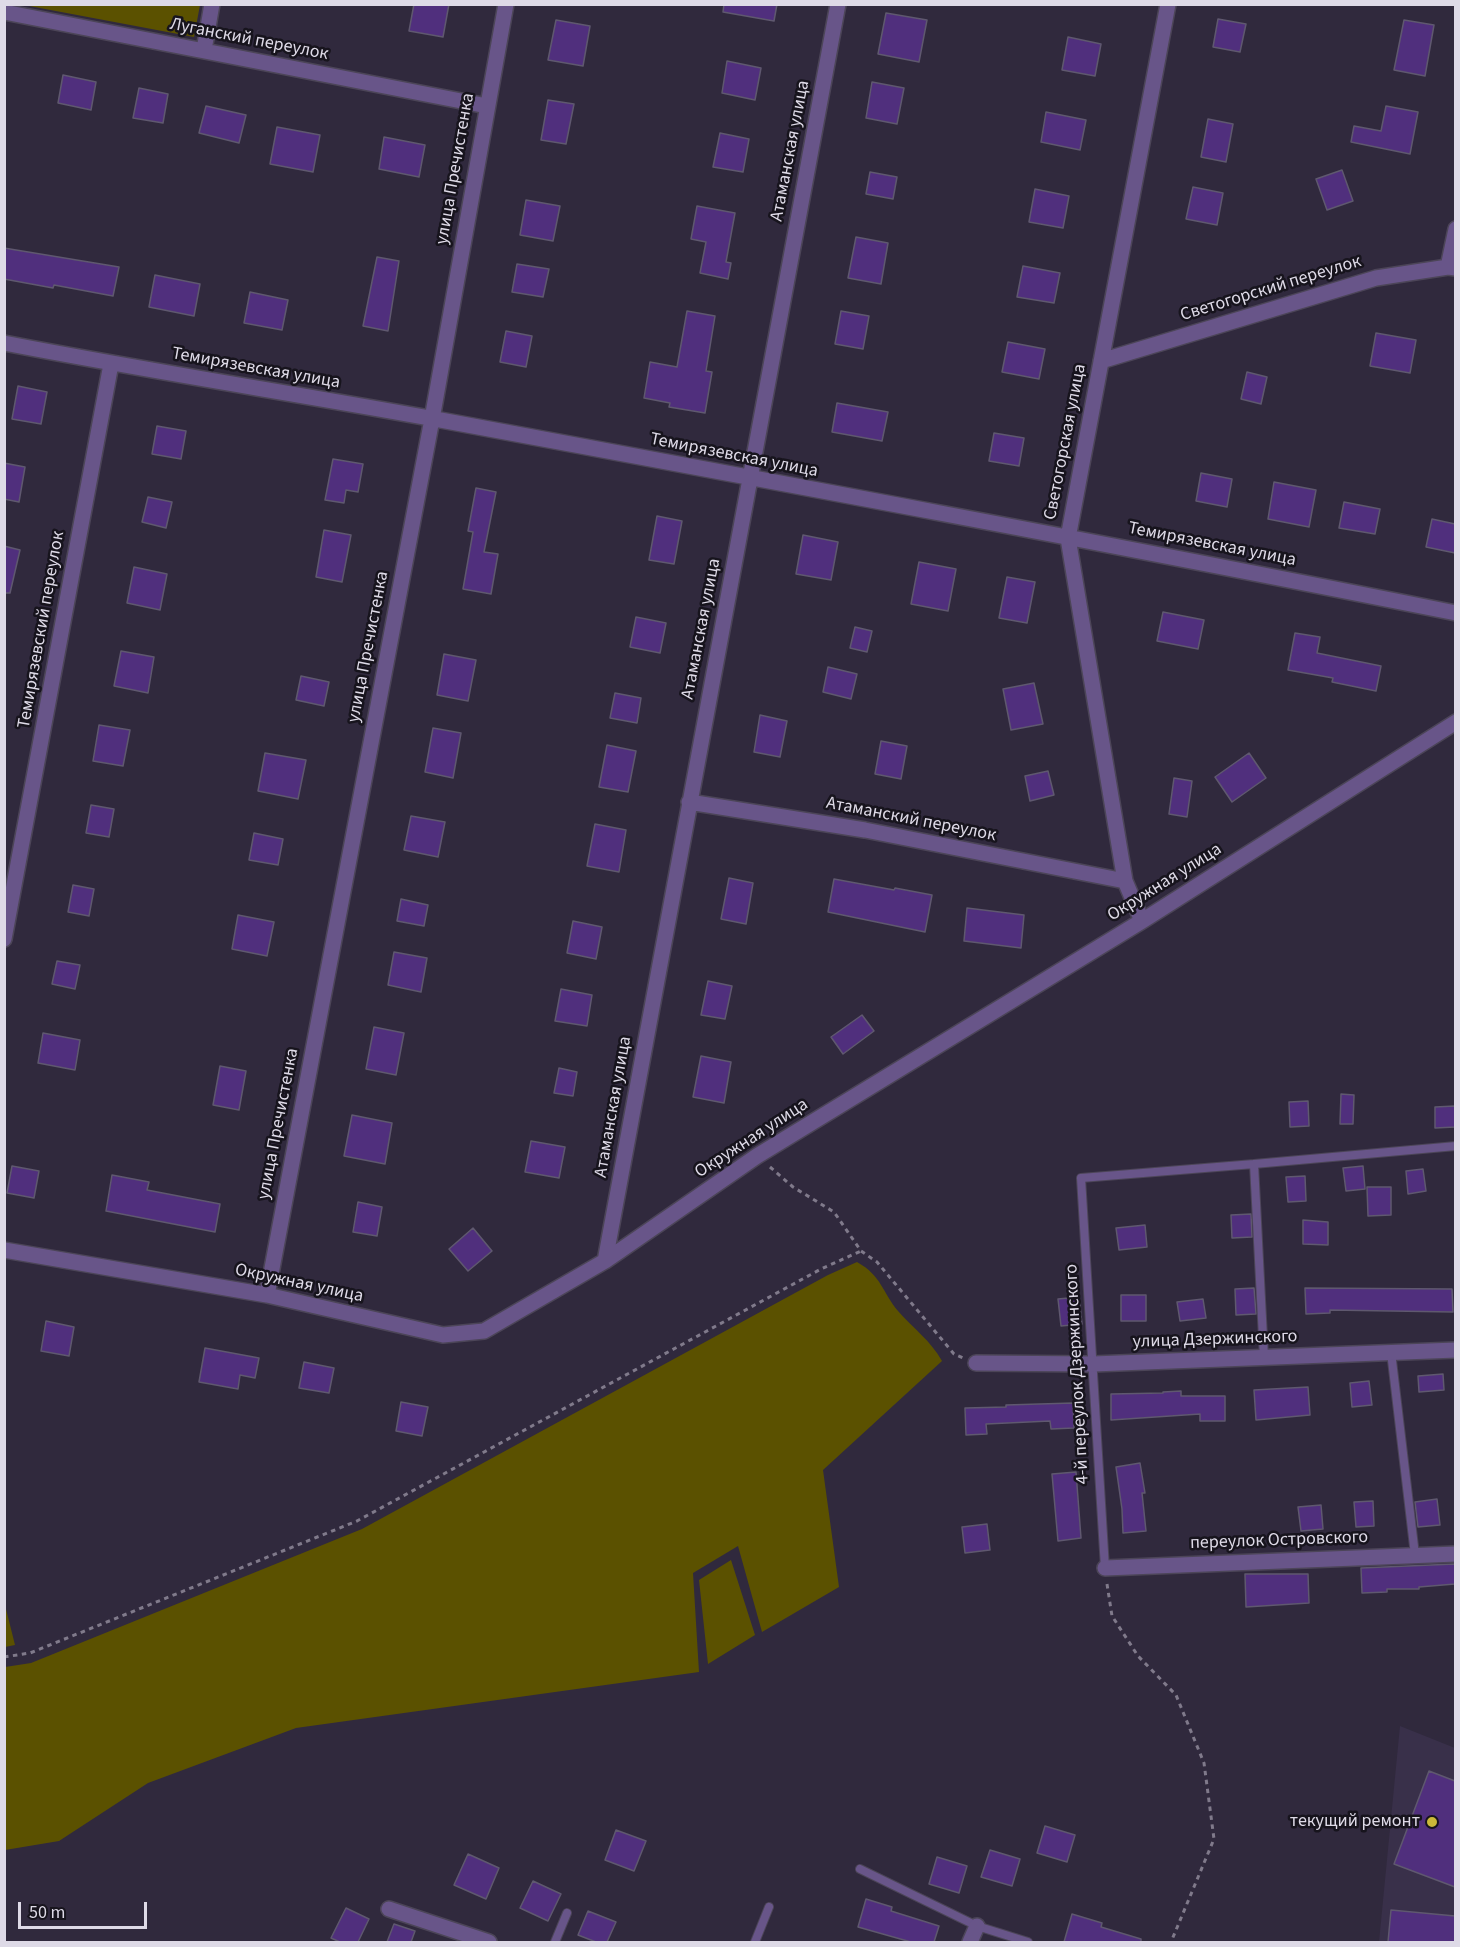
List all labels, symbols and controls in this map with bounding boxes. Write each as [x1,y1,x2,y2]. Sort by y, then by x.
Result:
street label: Луганский переулок [168,14,330,66]
street label: Атаманская улица [767,79,815,223]
street label: улица Пречистенка [432,91,480,247]
street label: Светогорский переулок [1178,251,1364,327]
street label: Темирязевская улица [170,344,342,394]
street label: Светогорская улица [1040,362,1092,522]
street label: Темирязевская улица [648,429,820,483]
street label: Темирязевская улица [1126,518,1298,572]
street label: Темирязевский переулок [14,530,70,730]
street label: Атаманская улица [678,557,726,701]
street label: улица Пречистенка [344,570,394,724]
street label: Атаманский переулок [824,793,998,847]
street label: Окружная улица [1104,839,1226,927]
street label: Атаманская улица [591,1035,637,1179]
street label: улица Пречистенка [254,1047,304,1201]
street label: Окружная улица [691,1094,813,1184]
street label: Окружная улица [233,1260,365,1308]
street label: 4-й переулок Дзержинского [1061,1263,1095,1485]
street label: улица Дзержинского [1132,1326,1298,1354]
street label: переулок Островского [1190,1527,1368,1555]
place label: текущий ремонт [1290,1811,1420,1833]
marker: текущий ремонт [1425,1815,1439,1829]
scale bar [21,1890,150,1928]
text: 50 m [29,1900,65,1925]

